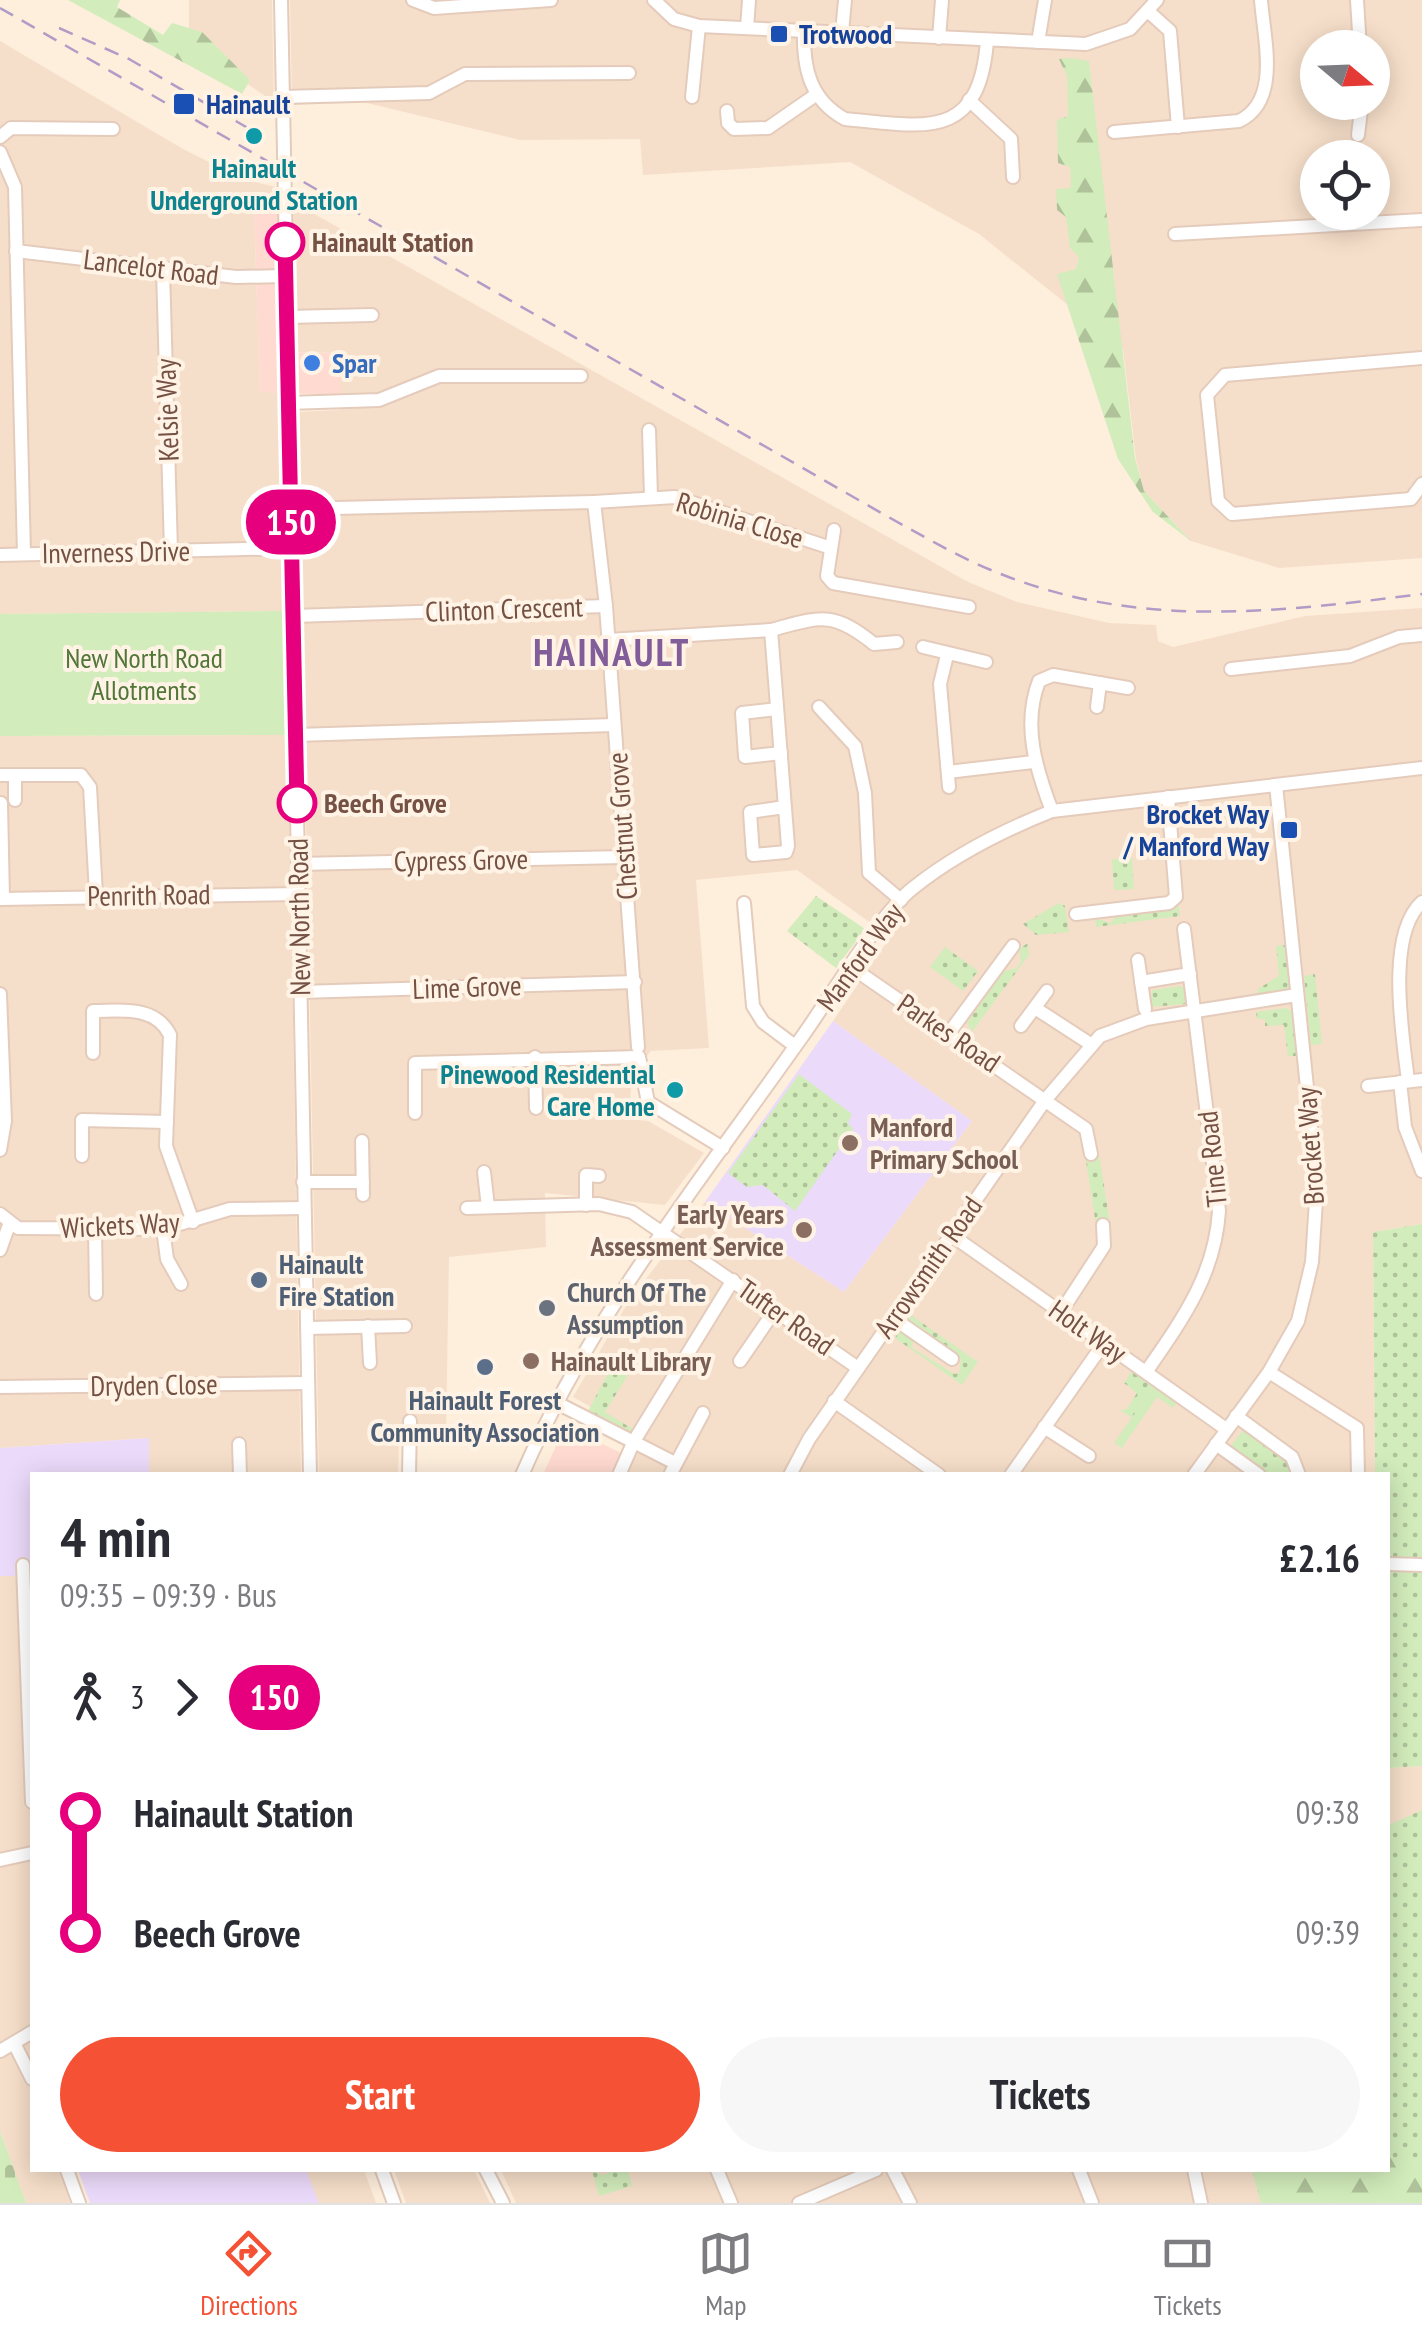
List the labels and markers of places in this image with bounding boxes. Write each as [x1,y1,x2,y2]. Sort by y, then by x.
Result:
place label: Trotwood [799,15,892,52]
marker: Trotwood [768,23,790,45]
place label: Hainault [206,85,290,122]
marker: Hainault [171,91,197,117]
marker: Hainault Underground Station [243,125,265,147]
place label: Hainault Underground Station [150,149,358,218]
marker: Hainault Station [266,223,304,261]
place label: Hainault Station [312,223,474,260]
place label: Spar [332,344,377,381]
marker: Spar [301,352,323,374]
marker: Beech Grove [278,784,316,822]
place label: Beech Grove [324,784,447,821]
place label: Brocket Way / Manford Way [1122,795,1270,864]
marker: Brocket Way / Manford Way [1278,819,1300,841]
place label: Pinewood Residential Care Home [440,1055,655,1124]
marker: Pinewood Residential Care Home [664,1079,686,1101]
place label: Manford Primary School [870,1108,1018,1177]
marker: Manford Primary School [839,1132,861,1154]
place label: Early Years Assessment Service [589,1195,784,1264]
marker: Early Years Assessment Service [793,1219,815,1241]
place label: Hainault Fire Station [279,1245,394,1314]
marker: Hainault Fire Station [248,1269,270,1291]
place label: Church Of The Assumption [566,1273,707,1342]
marker: Church Of The Assumption [536,1297,558,1319]
place label: Hainault Library [551,1342,712,1379]
marker: Hainault Library [520,1350,542,1372]
marker: Hainault Forest Community Association [474,1356,496,1378]
place label: Hainault Forest Community Association [371,1381,599,1450]

